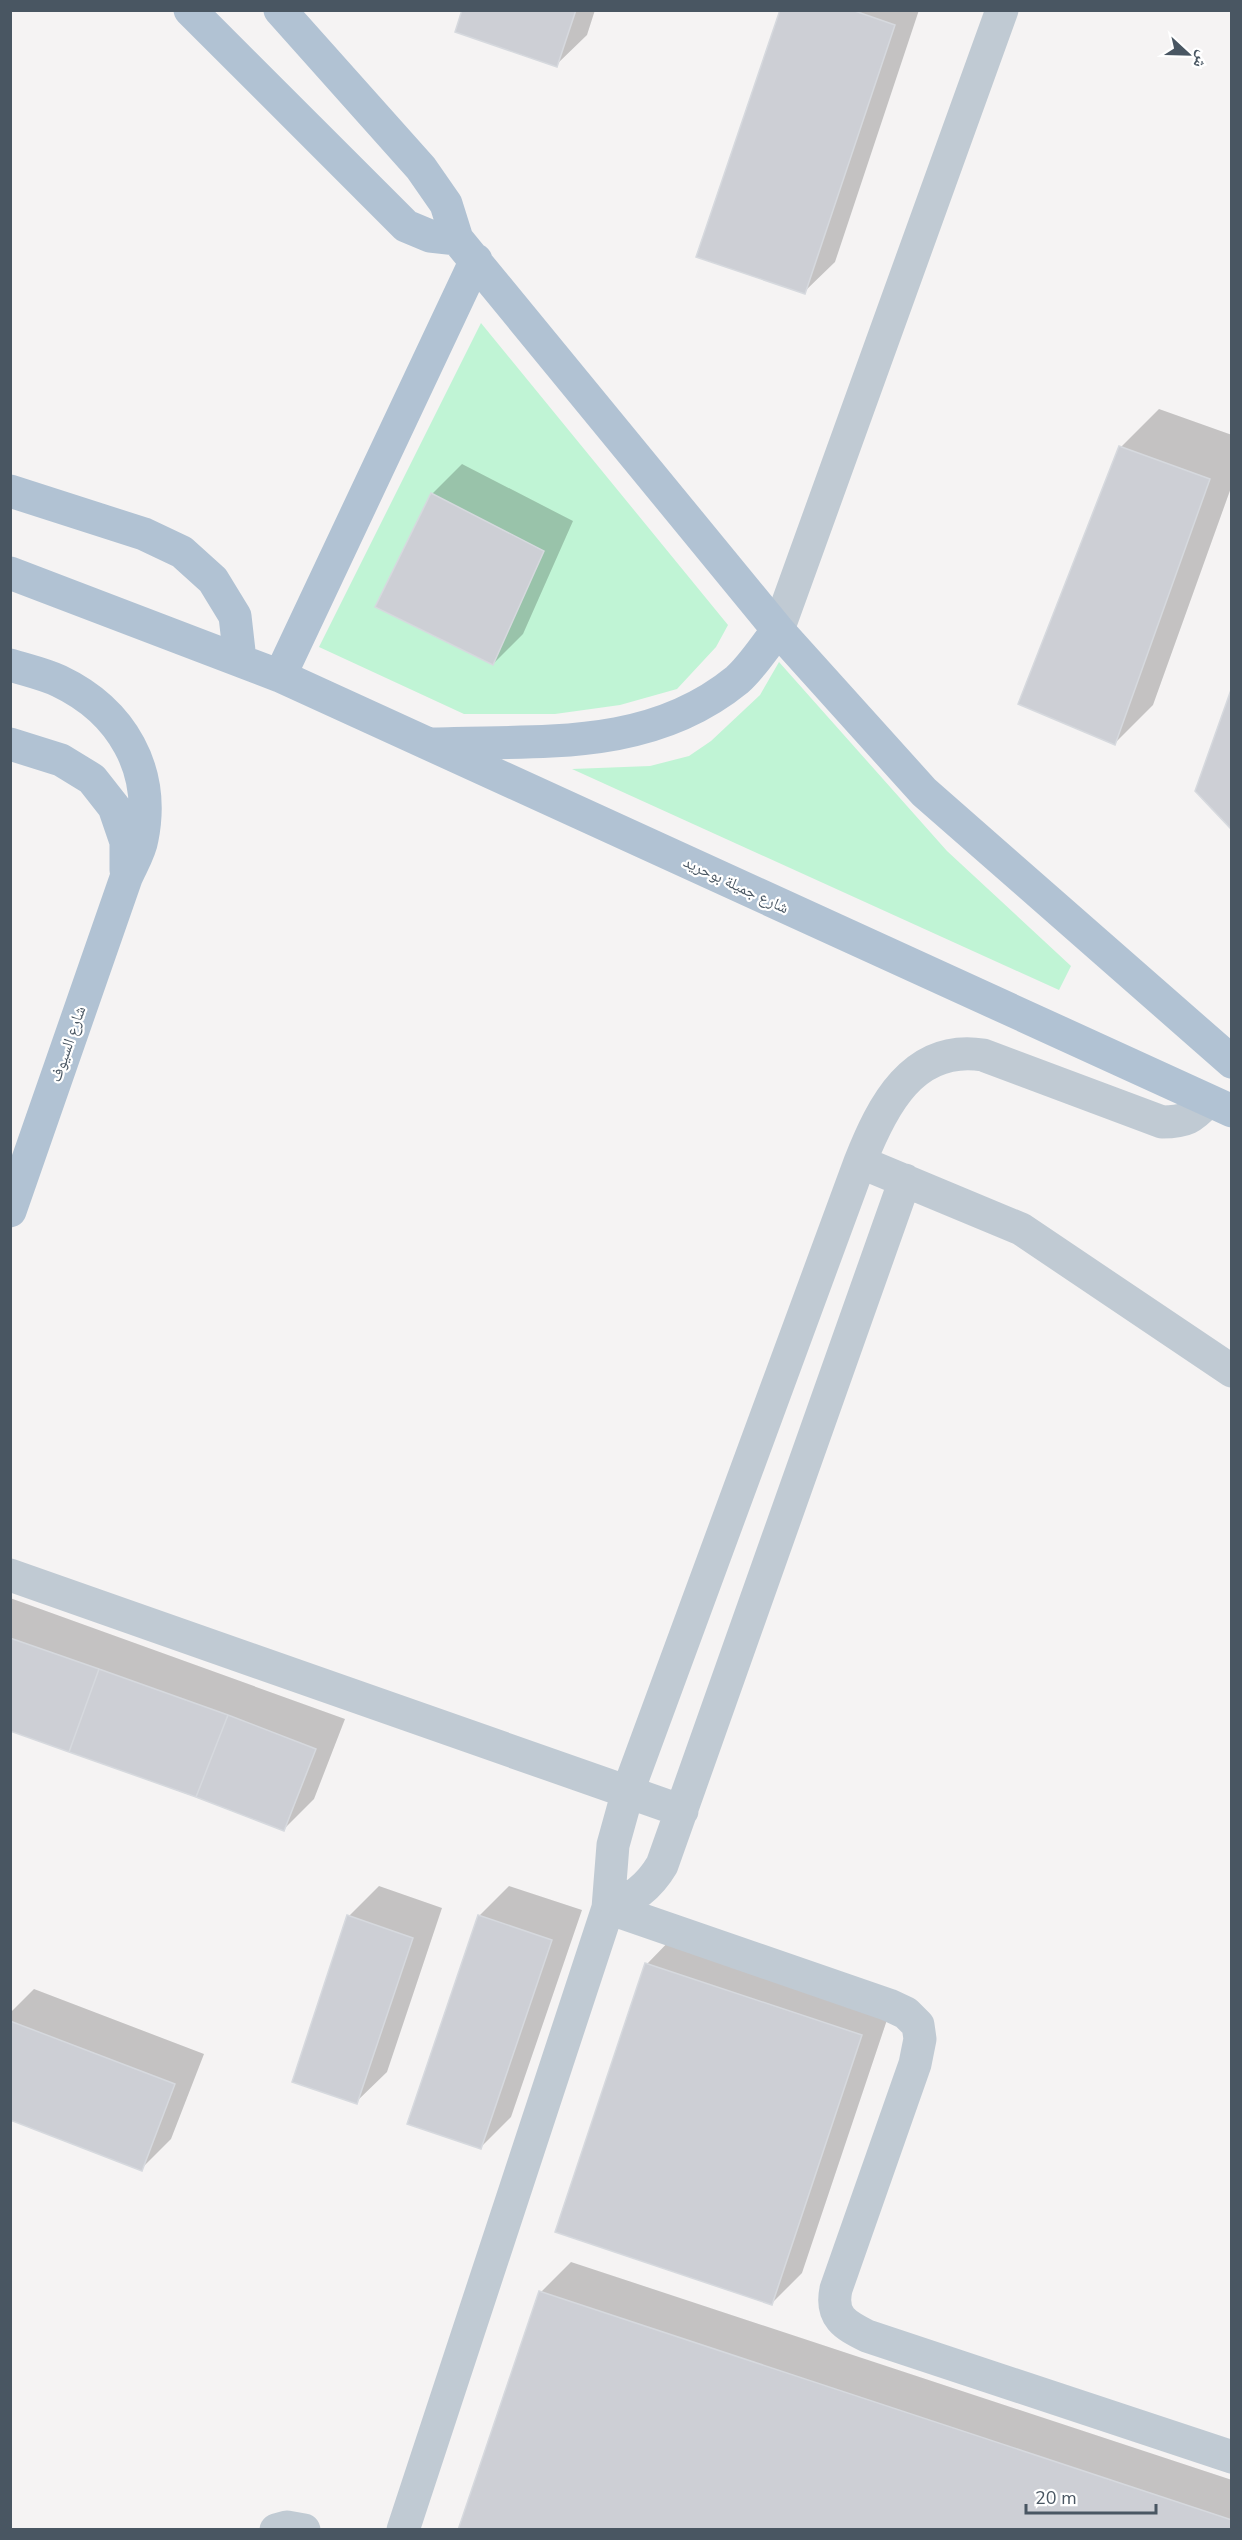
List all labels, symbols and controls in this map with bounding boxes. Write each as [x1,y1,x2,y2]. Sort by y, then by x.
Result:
north arrow [1158,24,1218,84]
text: ش [1188,47,1214,71]
street label: شارع جميلة بوحريد [680,851,792,919]
street label: شارع السيوف [45,1003,91,1085]
scale bar [1026,2477,1156,2515]
text: 20 m [1035,2486,1077,2510]

